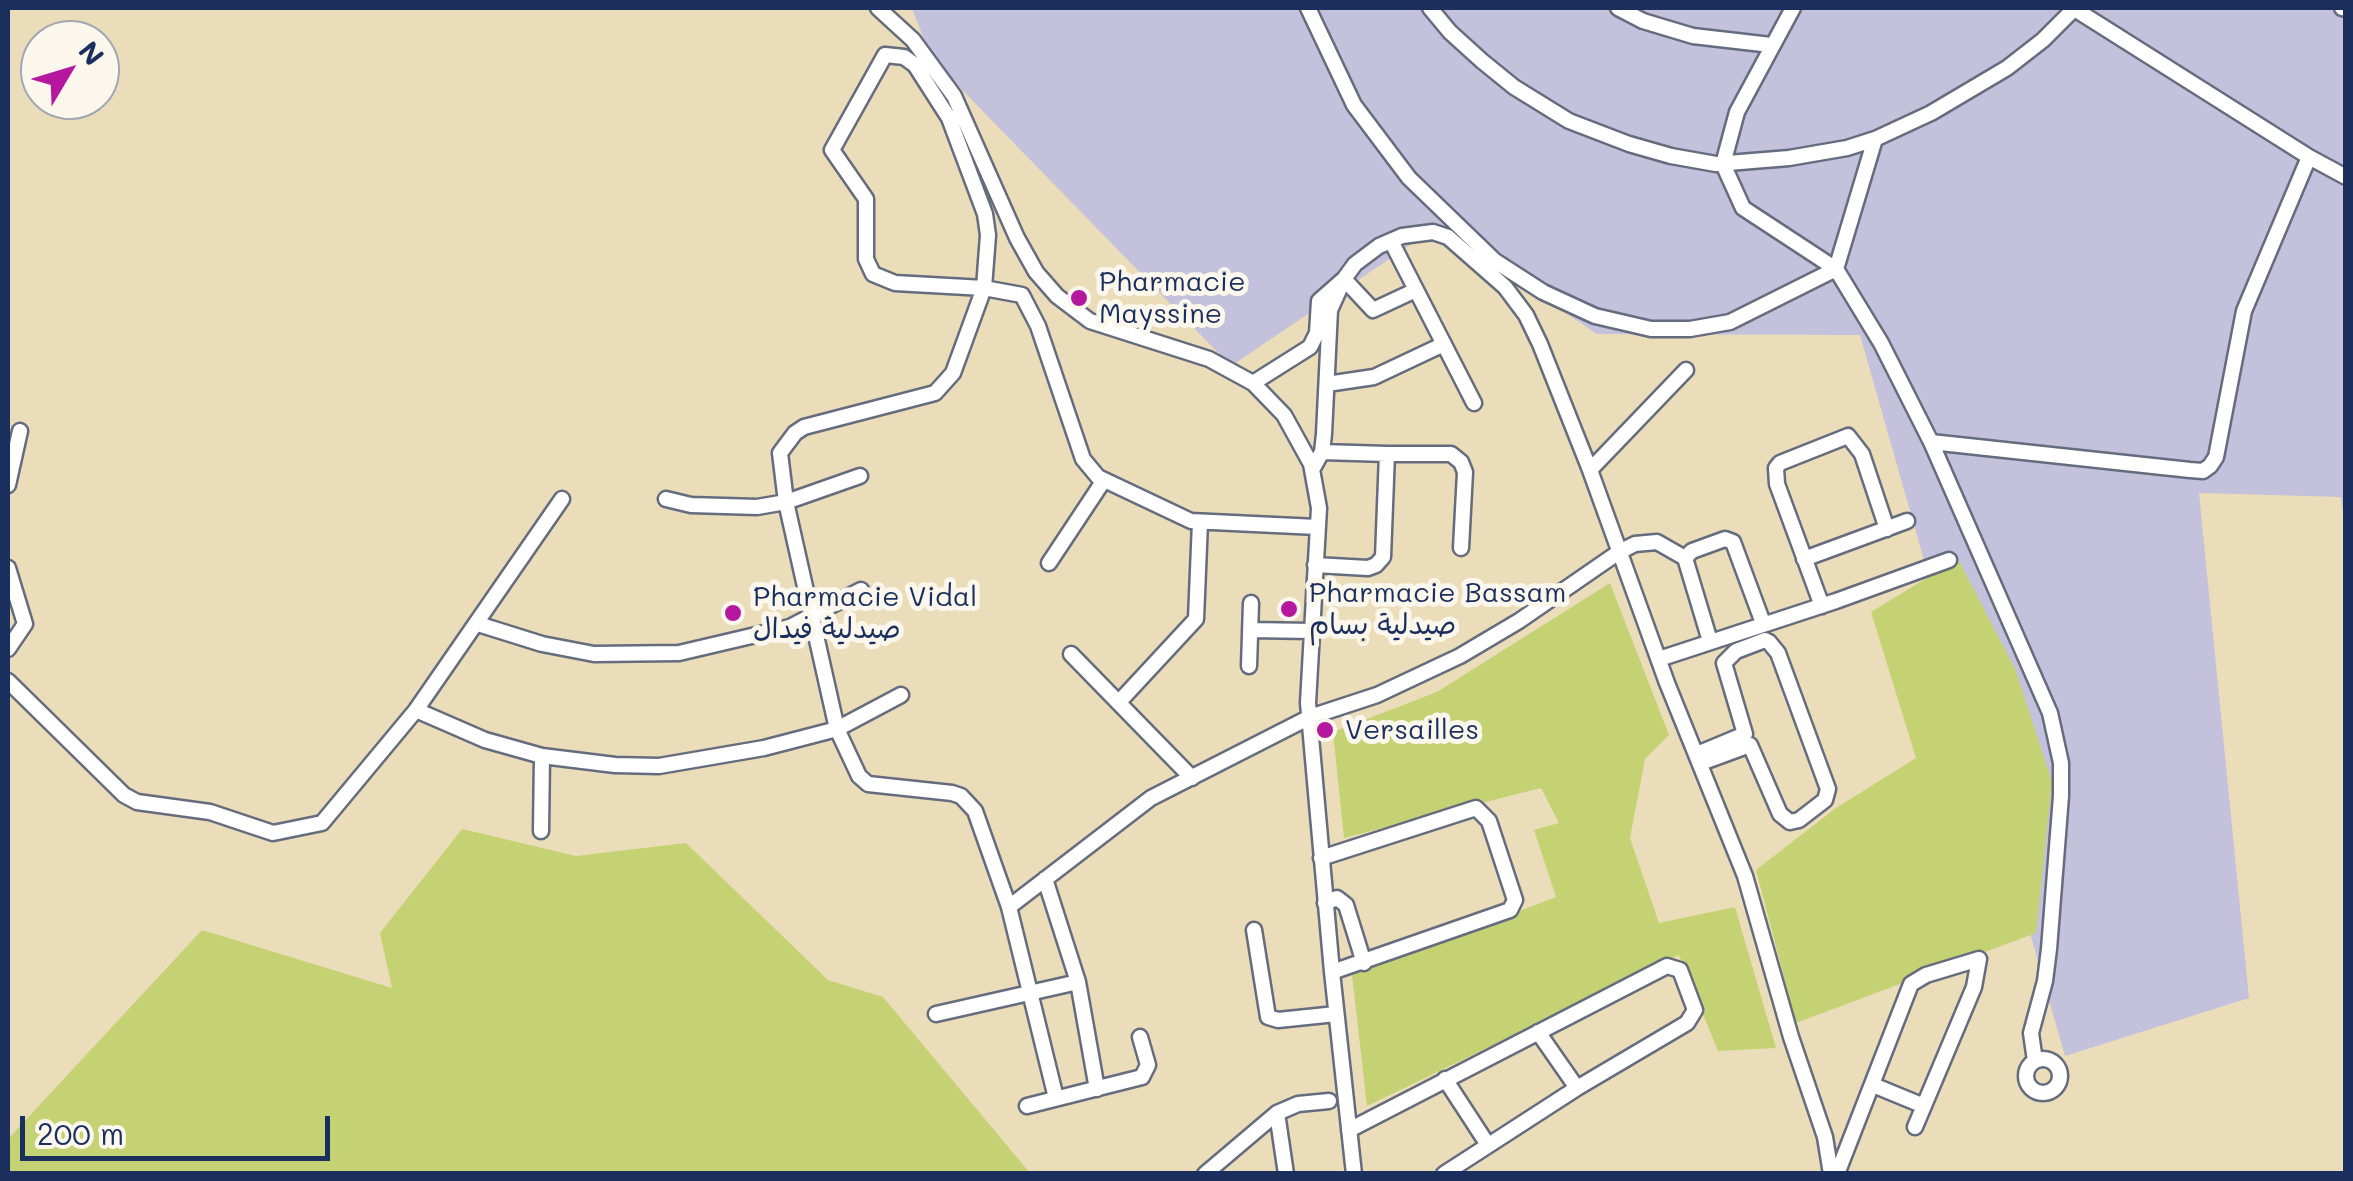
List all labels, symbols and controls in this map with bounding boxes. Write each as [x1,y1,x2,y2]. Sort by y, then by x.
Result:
north arrow [20,20,120,120]
text: N [71,33,113,72]
place label: Pharmacie Mayssine [1099,265,1246,331]
marker: Pharmacie Mayssine [1068,287,1090,309]
place label: Pharmacie Bassam صيدلية بسام [1309,576,1566,642]
place label: Pharmacie Vidal صيدلية فيدال [753,580,977,646]
marker: Pharmacie Bassam صيدلية بسام [1278,598,1300,620]
marker: Pharmacie Vidal صيدلية فيدال [722,602,744,624]
place label: Versailles [1345,713,1479,747]
marker: Versailles [1314,719,1336,741]
scale bar [25,1096,335,1158]
text: 200 m [37,1113,124,1153]

